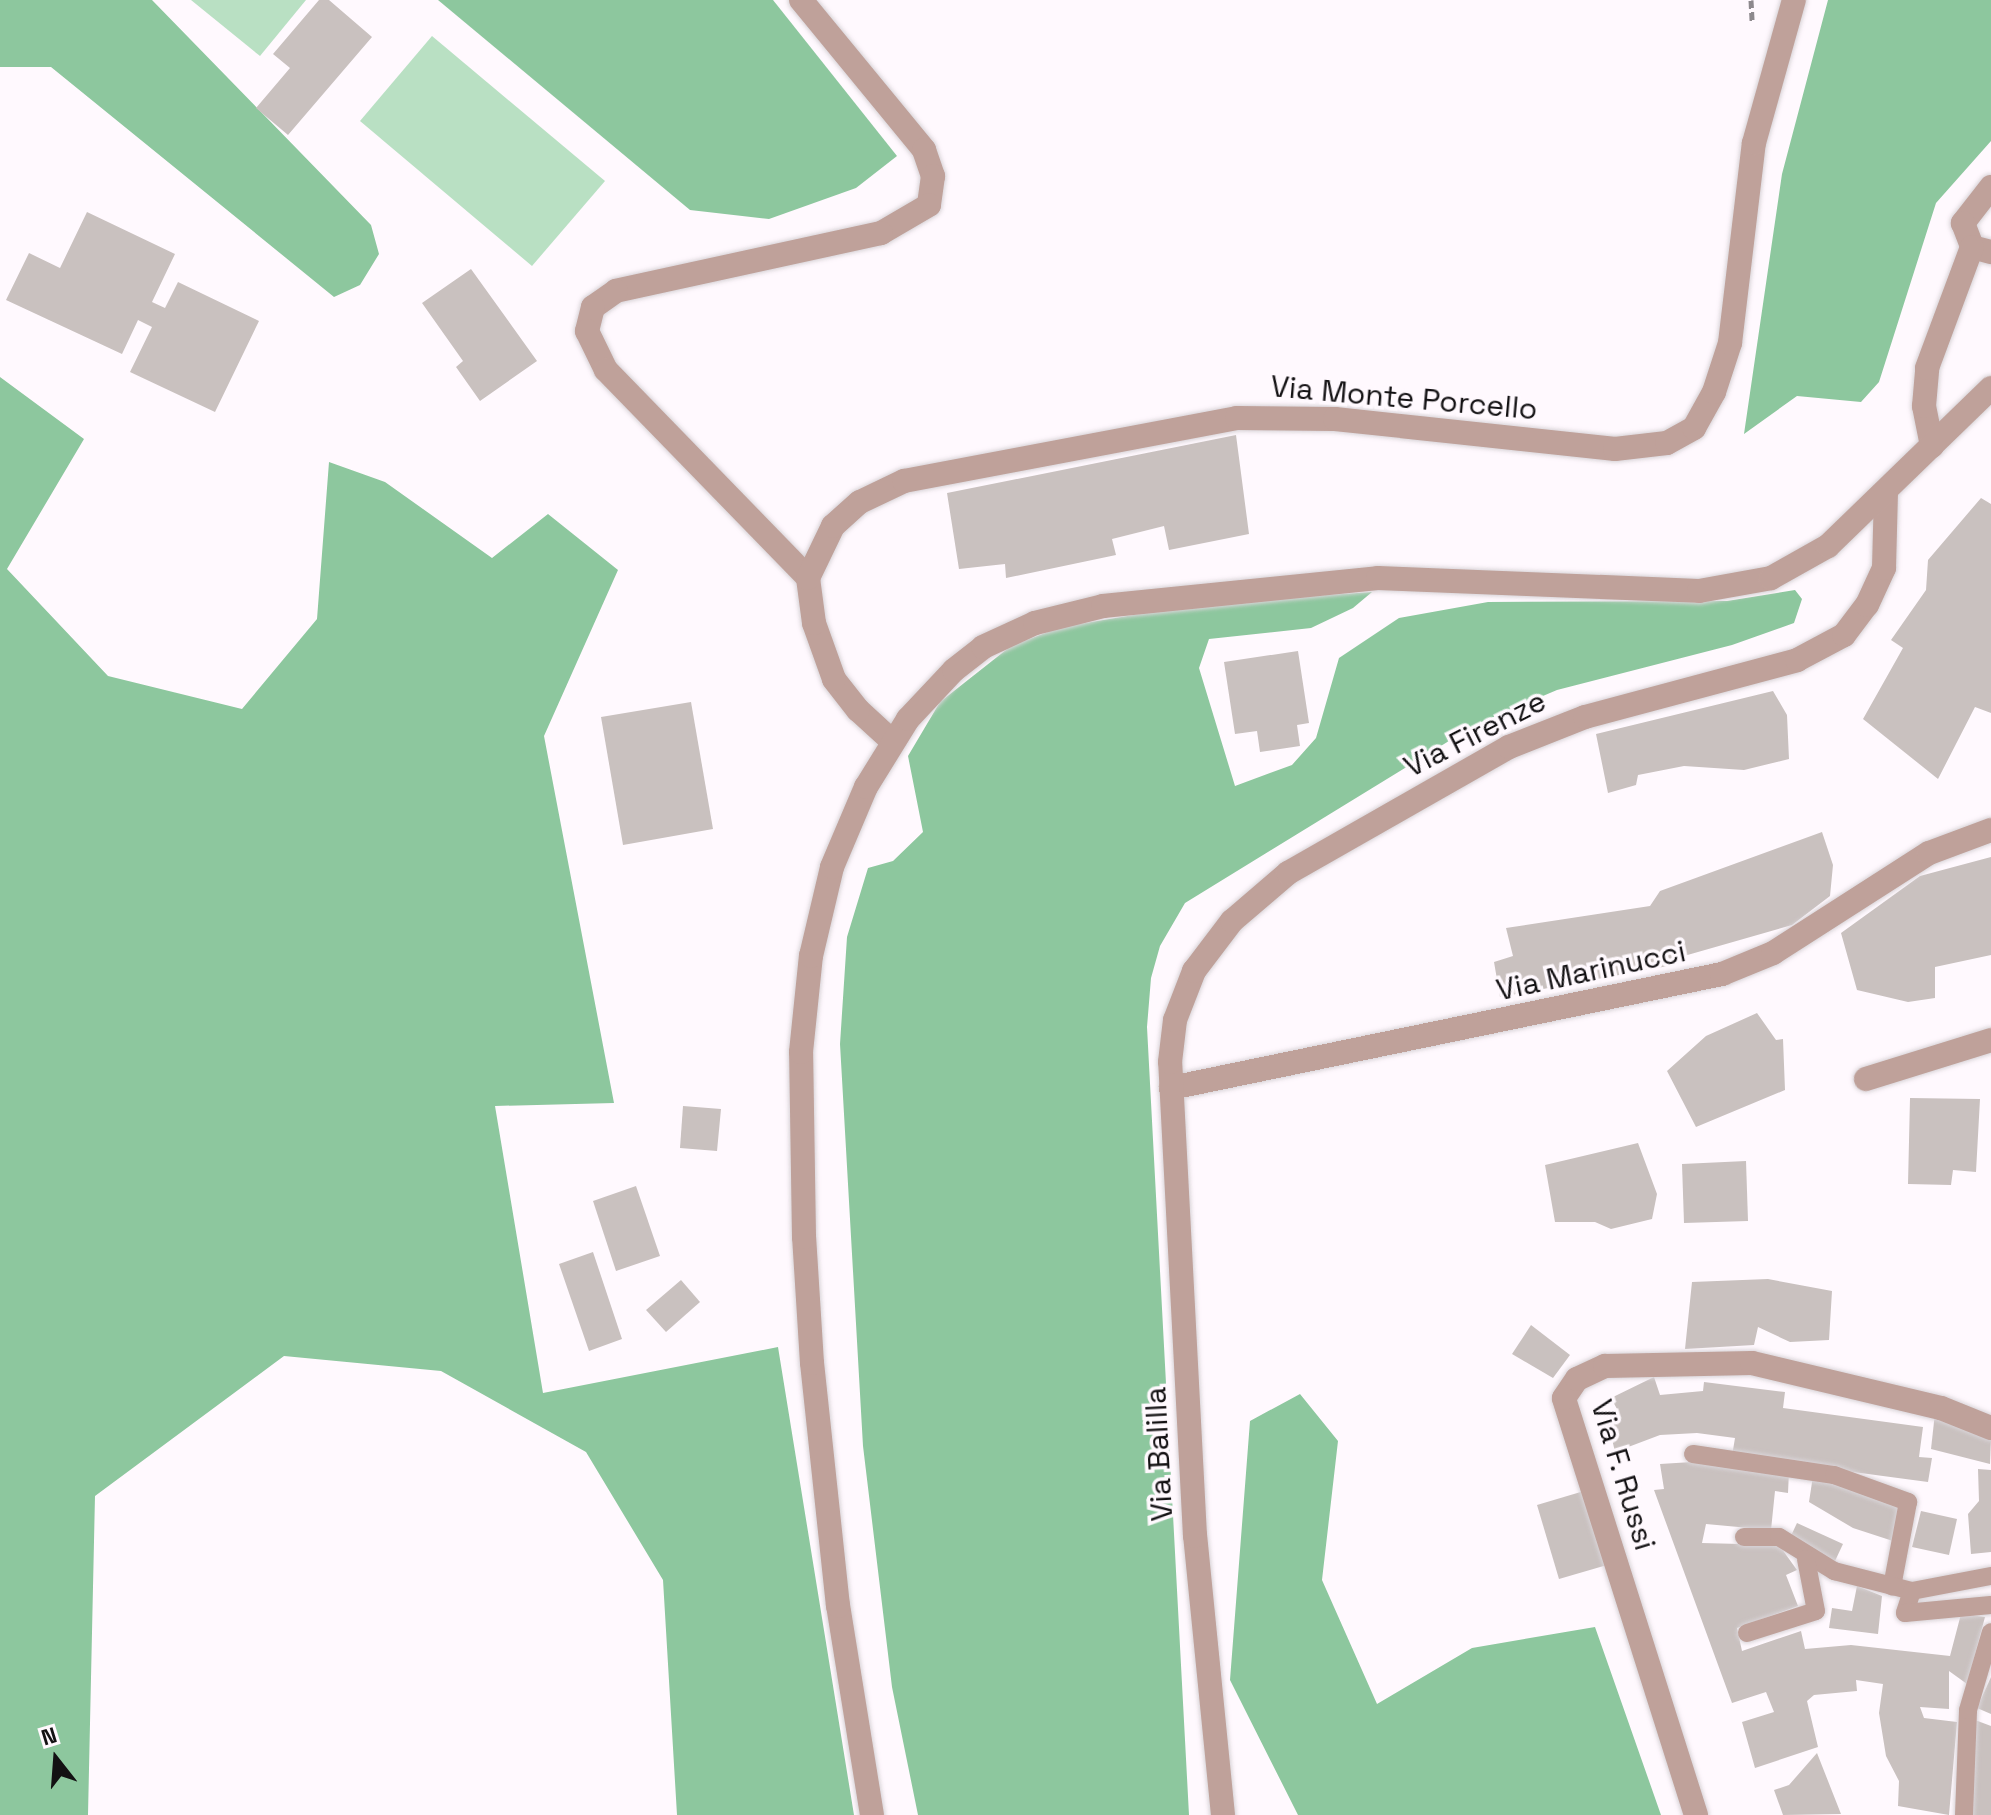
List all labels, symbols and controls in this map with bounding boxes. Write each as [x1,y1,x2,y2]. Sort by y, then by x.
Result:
street label: Via Monte Porcello [1269,368,1539,428]
street label: Via Firenze [1398,683,1552,785]
street label: Via Marinucci [1493,933,1689,1009]
street label: Via Balilla [1138,1386,1180,1522]
street label: Via F. Russi [1583,1395,1663,1555]
north arrow [16,1719,96,1799]
text: N [38,1721,60,1752]

